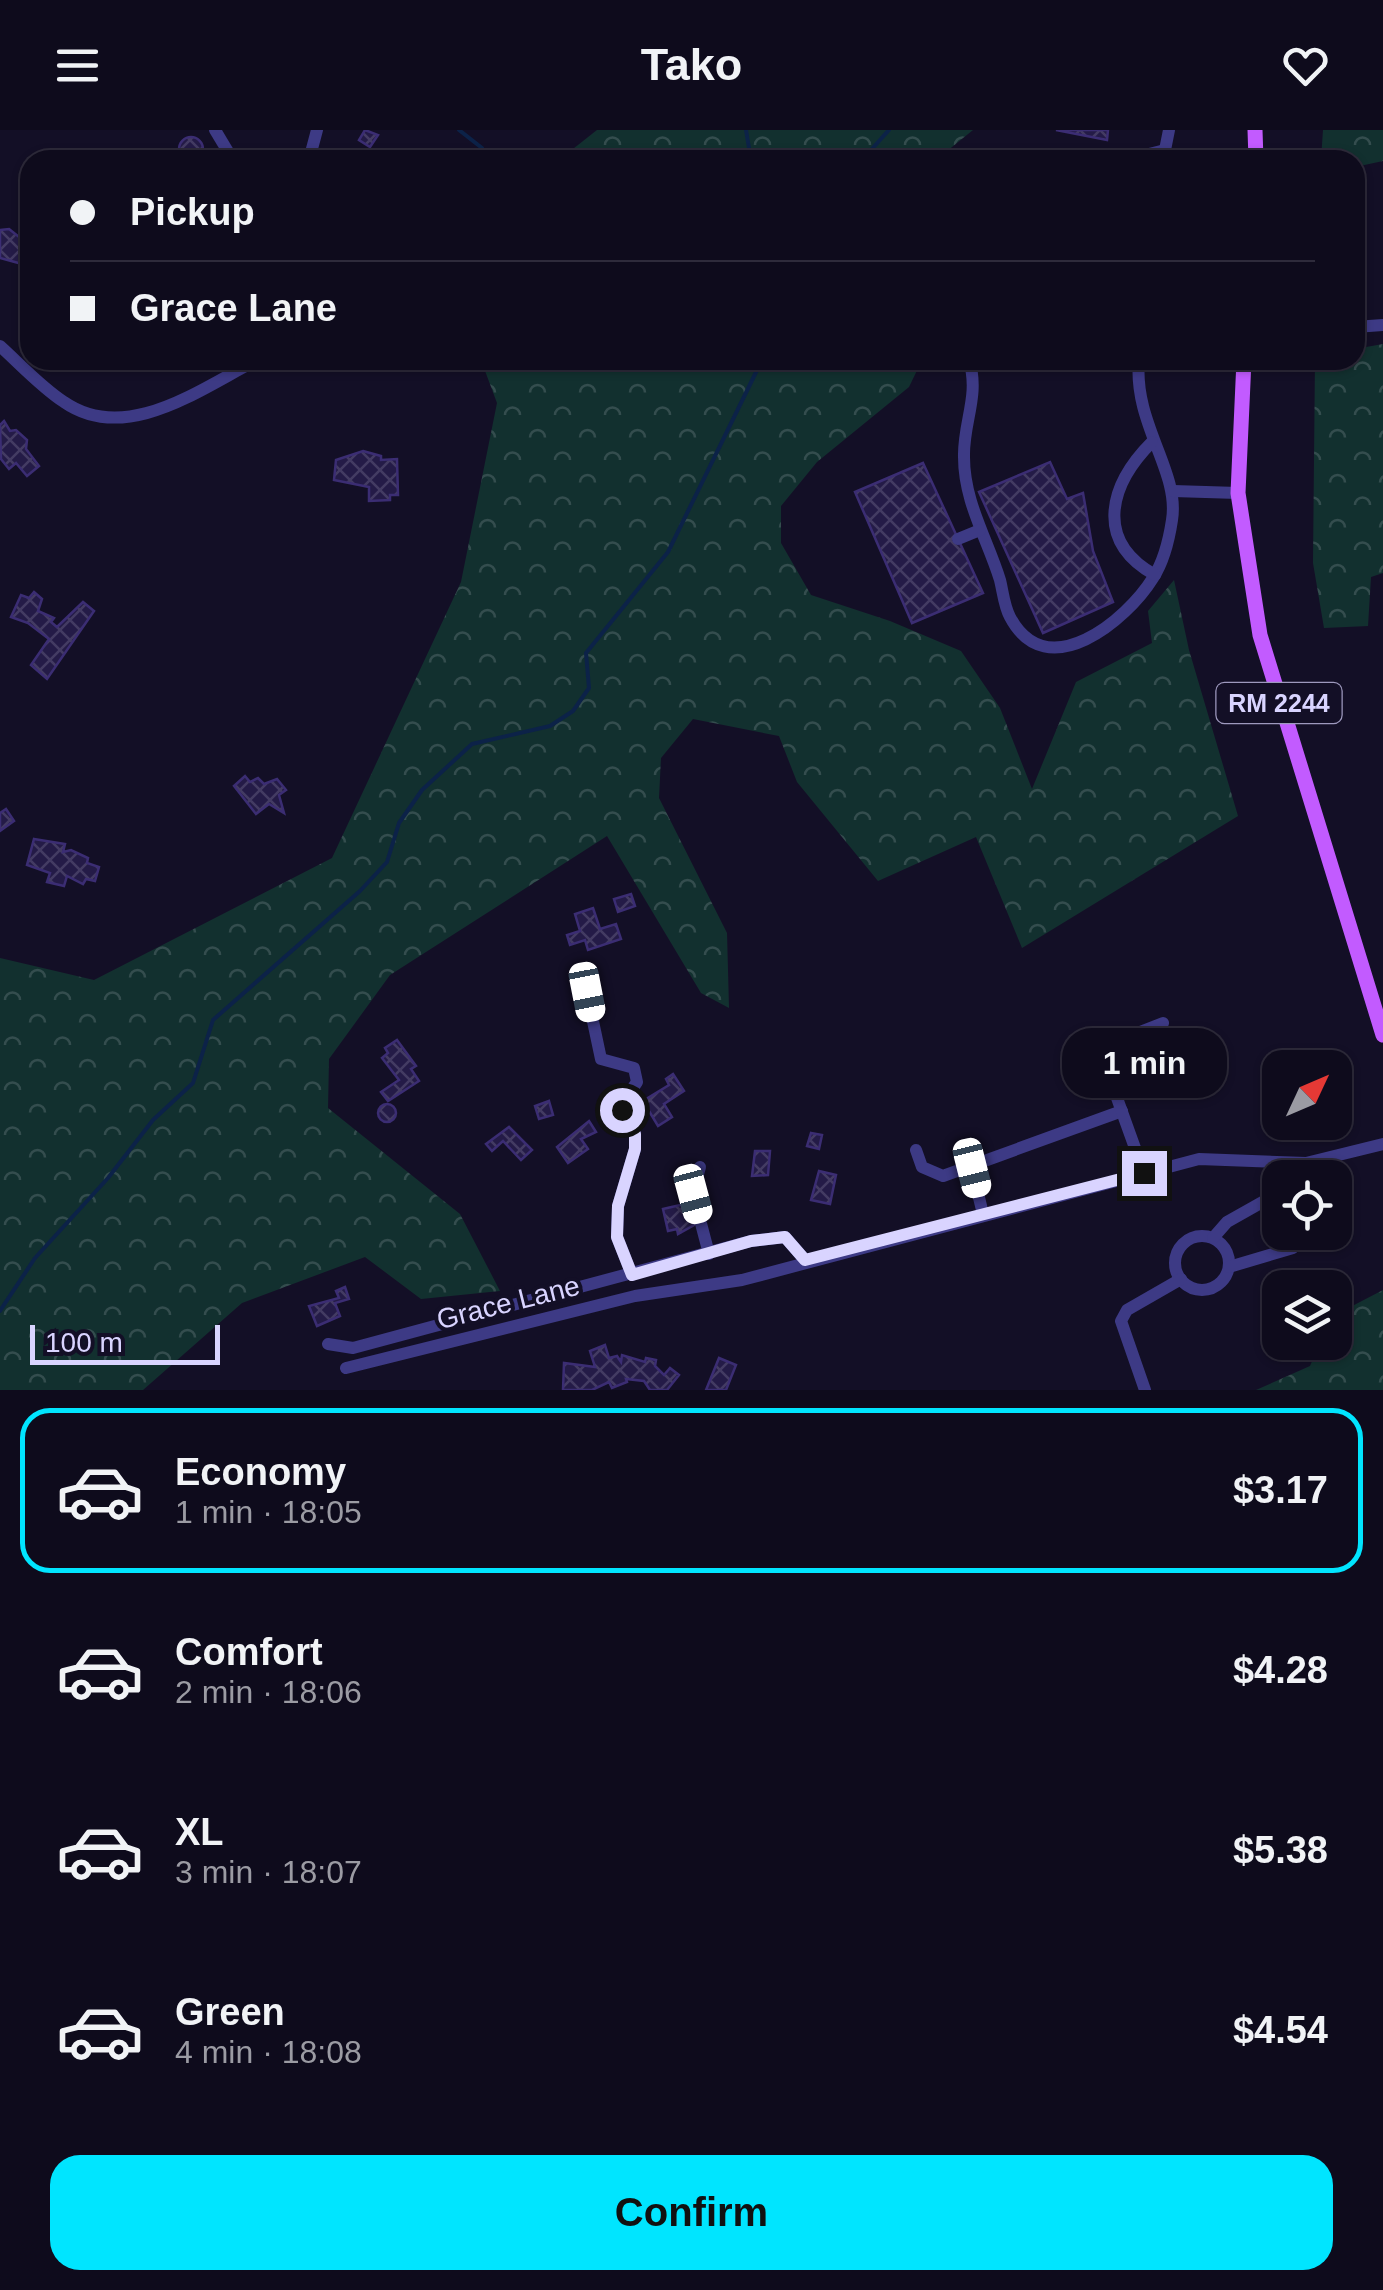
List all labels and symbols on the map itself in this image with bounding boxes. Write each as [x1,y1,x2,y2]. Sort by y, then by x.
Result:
road number: RM 2244 [1216,683,1342,723]
car [567,960,607,1024]
callout: 1 min [1062,1028,1226,1098]
north arrow [1262,1050,1352,1140]
route start [600,1088,645,1133]
car [950,1135,994,1201]
route end [1122,1151,1167,1196]
car [671,1161,715,1227]
street label: Grace Lane [433,1270,583,1335]
scale bar [30,1320,220,1364]

